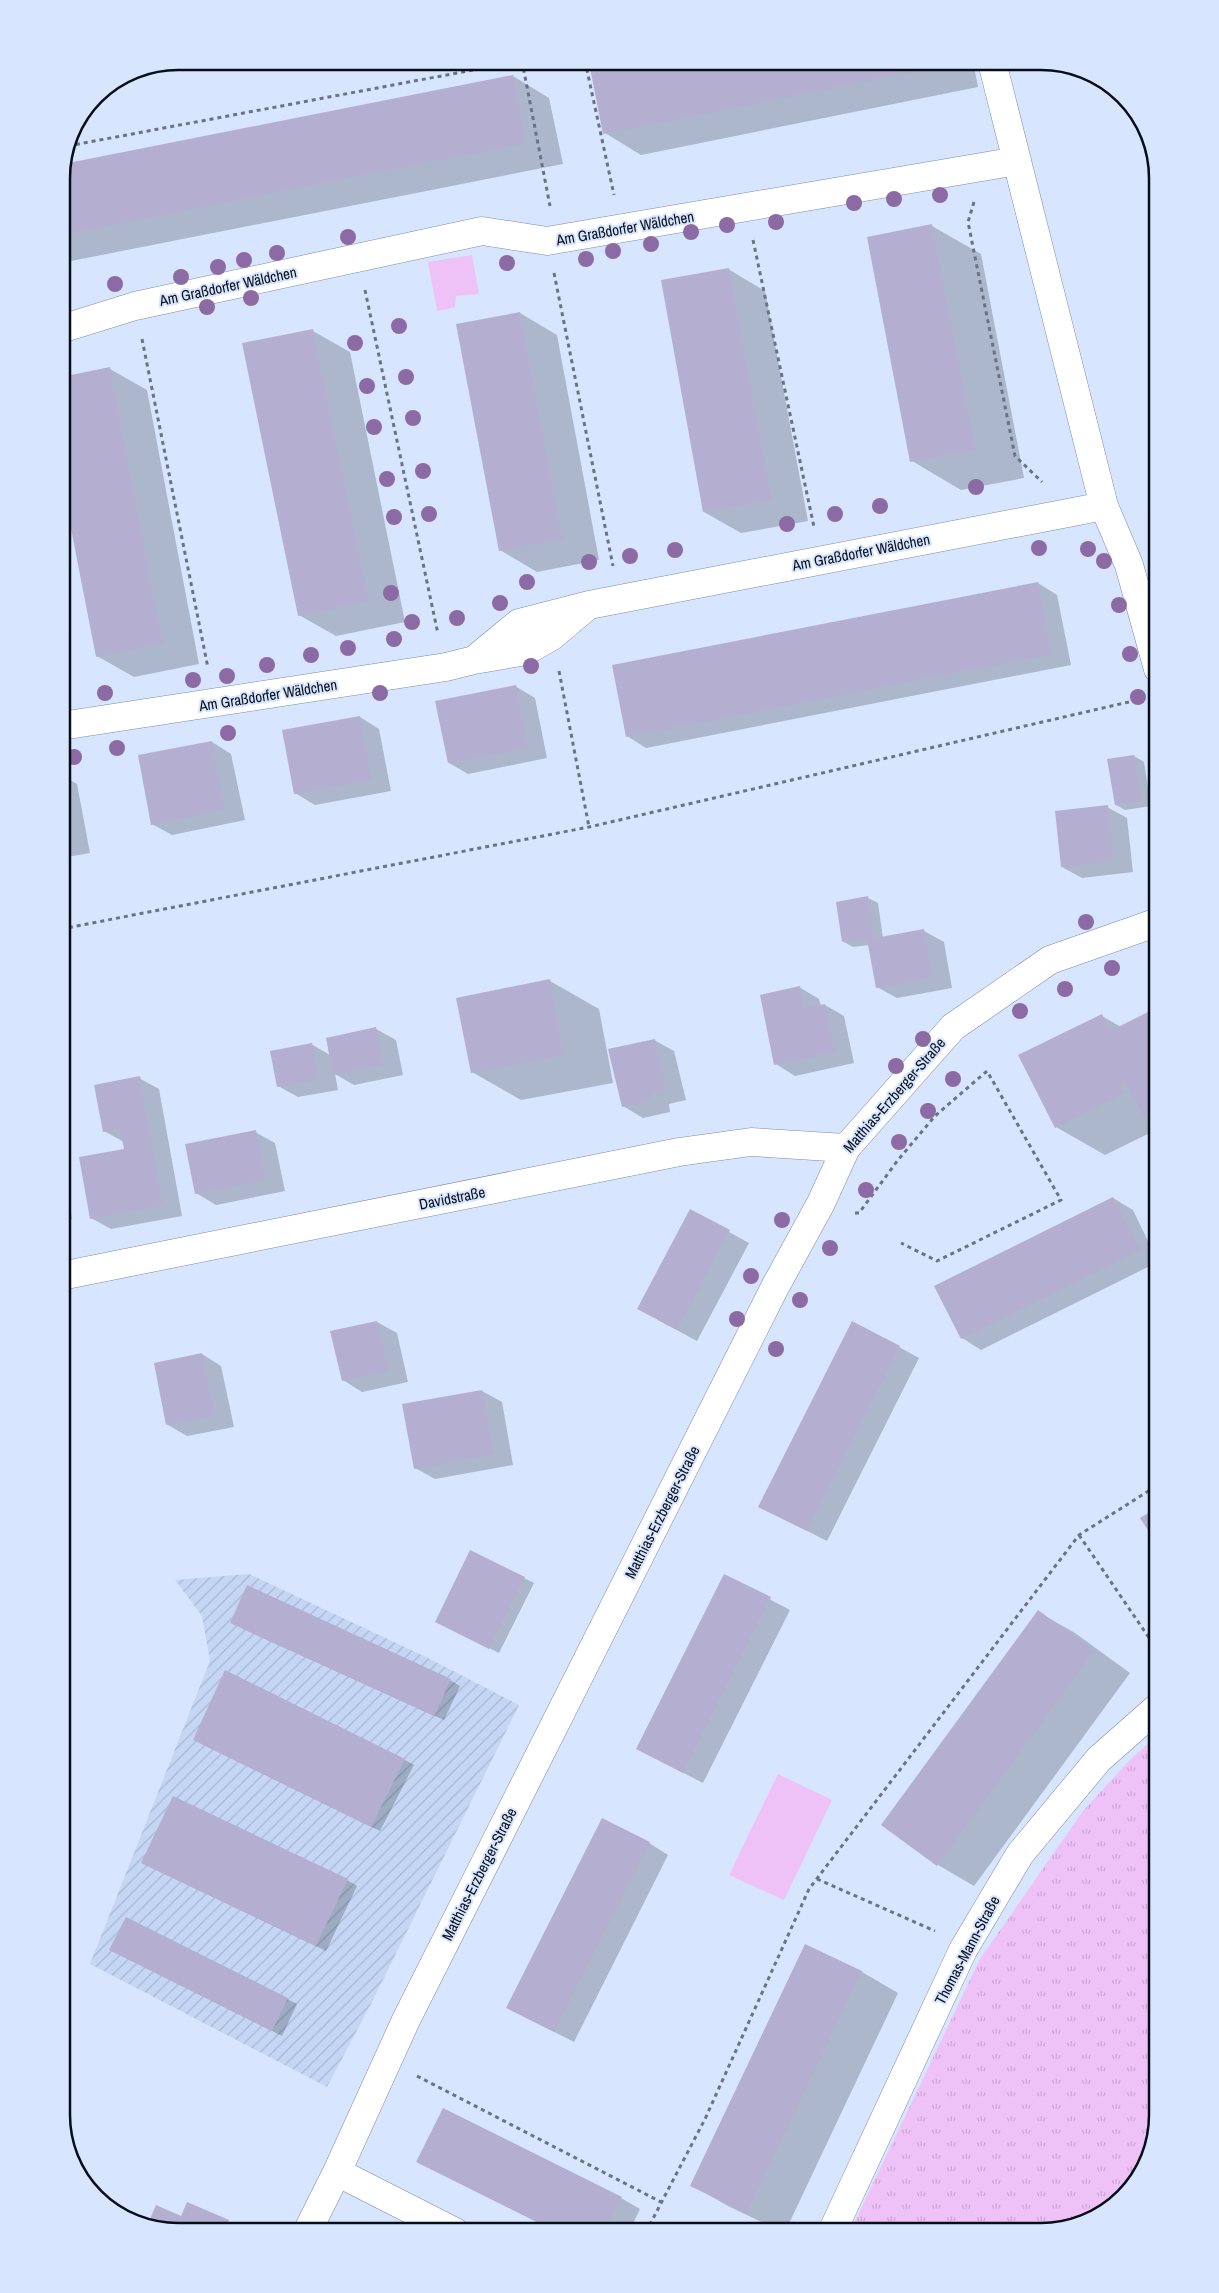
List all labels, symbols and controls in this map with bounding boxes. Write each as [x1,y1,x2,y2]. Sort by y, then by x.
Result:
street label: Am Graßdorfer Wäldchen [553,206,696,251]
street label: Am Graßdorfer Wäldchen [157,261,299,311]
street label: Am Graßdorfer Wäldchen [789,528,932,576]
street label: Am Graßdorfer Wäldchen [196,674,339,716]
street label: Matthias-Erzberger-Straße [838,1033,950,1157]
street label: Davidstraße [417,1181,487,1215]
street label: Matthias-Erzberger-Straße [619,1442,705,1582]
street label: Matthias-Erzberger-Straße [436,1804,522,1944]
street label: Thomas-Mann-Straße [929,1892,1005,2008]

